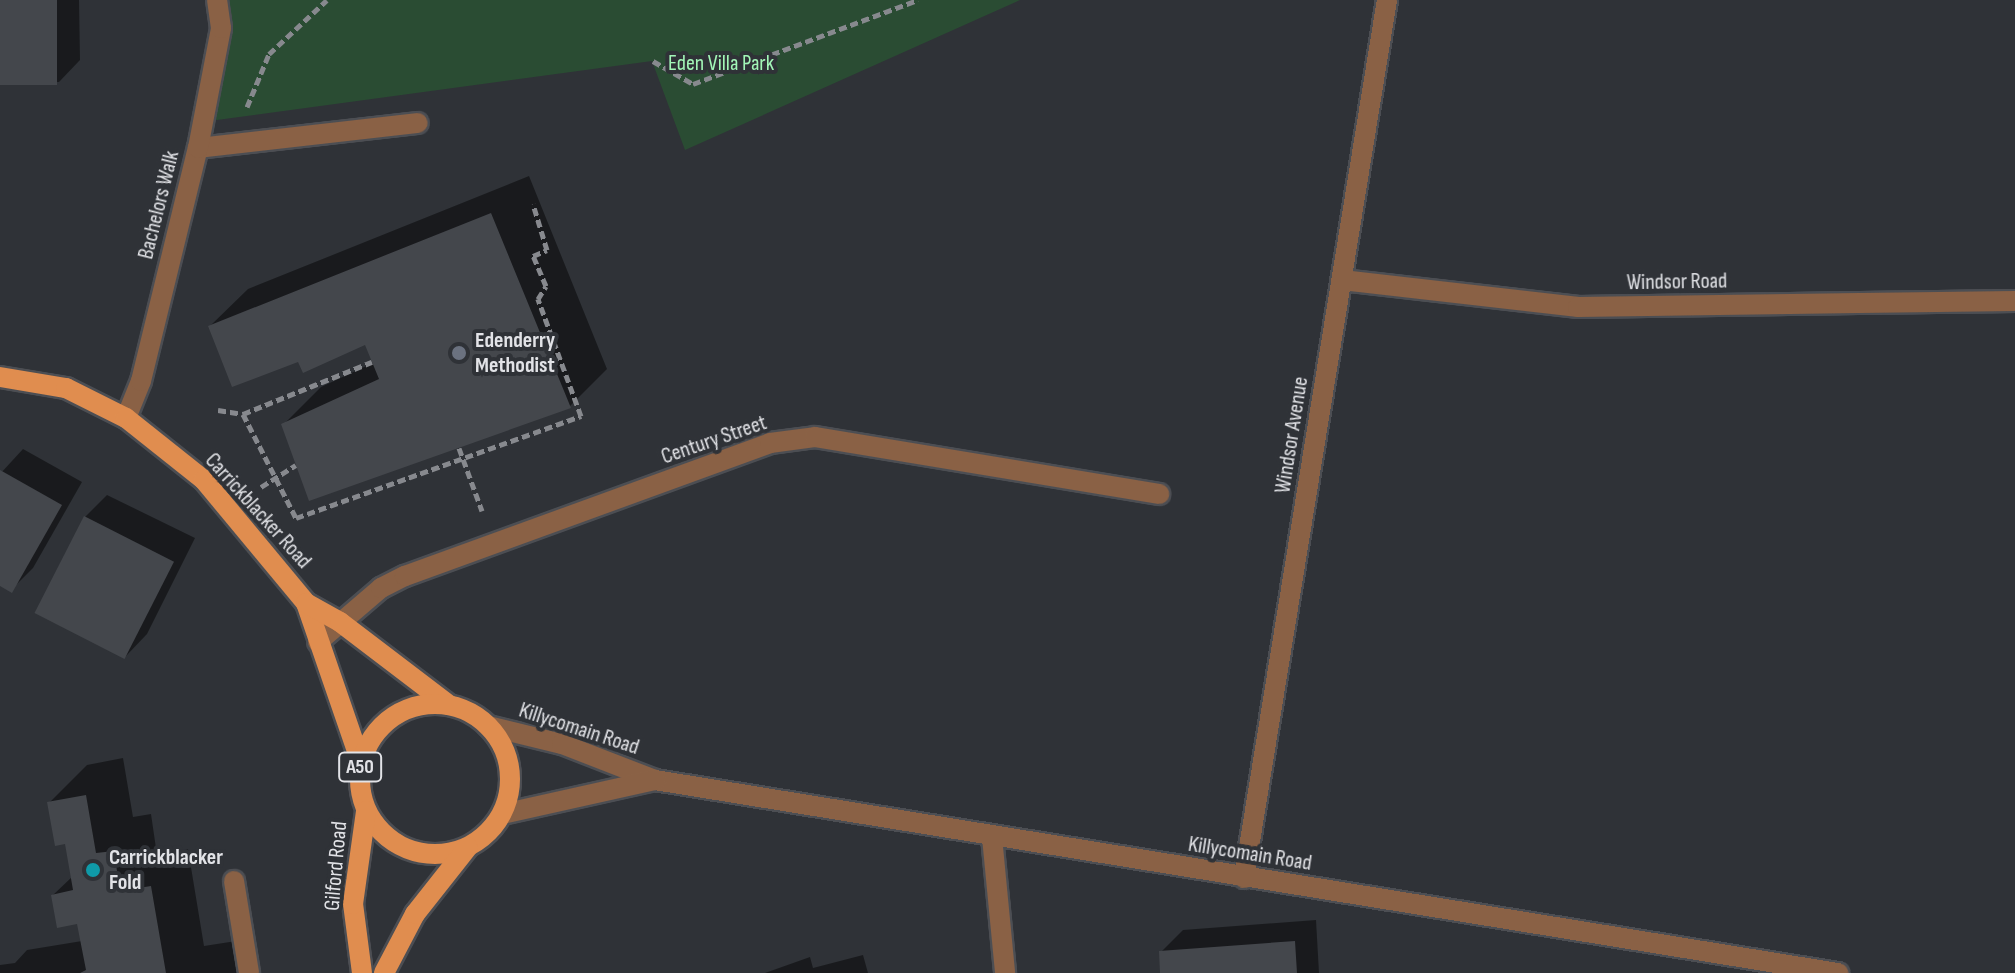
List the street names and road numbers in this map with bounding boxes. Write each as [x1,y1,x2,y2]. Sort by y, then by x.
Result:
street label: Bachelors Walk [133,148,185,262]
street label: Windsor Road [1627,268,1727,296]
street label: Windsor Avenue [1270,375,1314,495]
street label: Century Street [658,410,770,470]
street label: Carrickblacker Road [199,448,317,574]
street label: Killycomain Road [516,697,642,761]
road number: A50 [338,751,382,783]
street label: Gilford Road [319,820,353,912]
street label: Killycomain Road [1186,831,1314,877]

